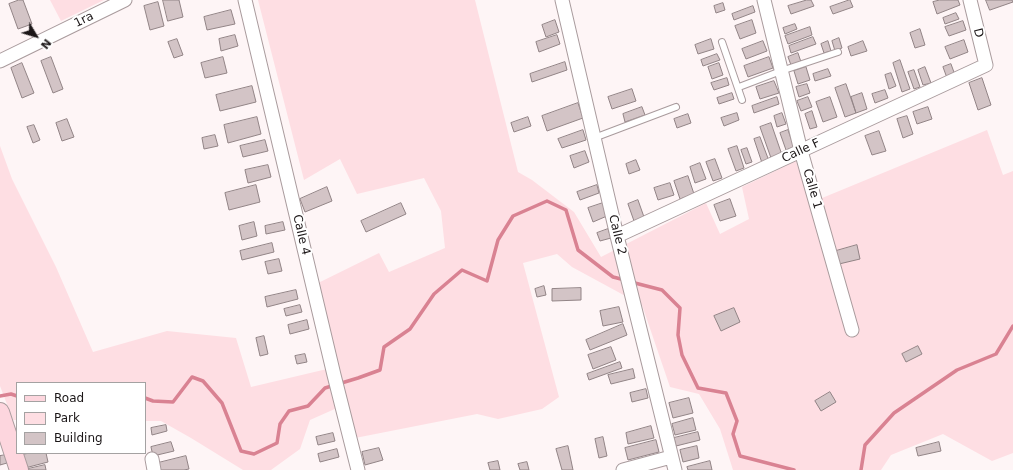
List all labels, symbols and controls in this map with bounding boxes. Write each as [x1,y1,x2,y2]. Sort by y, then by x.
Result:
street label: 1ra [72,9,96,31]
north arrow [16,16,56,56]
street label: D [970,27,986,39]
text: N [38,36,54,51]
street label: Calle F [780,136,822,166]
street label: Calle 1 [799,167,825,211]
street label: Calle 4 [289,213,313,257]
street label: Calle 2 [605,213,629,257]
legend [16,382,146,454]
text: Road [54,391,84,405]
text: Park [54,411,80,425]
text: Building [54,431,103,445]

